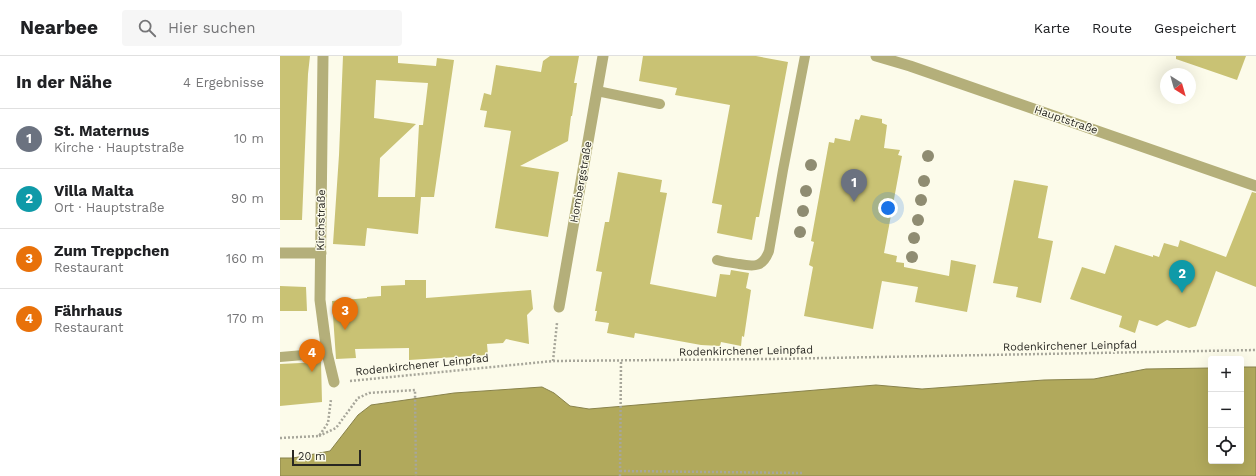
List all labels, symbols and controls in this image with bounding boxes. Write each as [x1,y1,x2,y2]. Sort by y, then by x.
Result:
search box [122,10,402,46]
text: Nearbee [20,16,98,39]
icon: search [136,17,158,39]
text: Hier suchen [168,19,255,37]
text: Karte [1034,20,1070,36]
text: Route [1092,20,1132,36]
text: Gespeichert [1154,20,1236,36]
north arrow [1160,68,1196,104]
text: In der Nähe [16,72,112,92]
text: 4 Ergebnisse [183,75,264,90]
street label: Hauptstraße [1032,103,1100,137]
text: St. Maternus [54,122,149,140]
text: 1 [26,131,32,146]
text: 10 m [234,131,264,146]
text: Kirche · Hauptstraße [54,140,184,155]
street label: Hombergstraße [567,140,595,224]
pin: 1 [841,169,867,202]
text: Villa Malta [54,182,134,200]
street label: Kirchstraße [314,189,328,251]
text: 2 [25,191,33,206]
text: 90 m [231,191,264,206]
your location [878,198,898,218]
text: Ort · Hauptstraße [54,200,164,215]
text: Zum Treppchen [54,242,169,260]
text: 3 [25,251,33,266]
text: 160 m [226,251,264,266]
text: Restaurant [54,260,124,275]
pin: 2 [1169,260,1195,293]
pin: 3 [332,297,358,330]
text: Fährhaus [54,302,122,320]
text: 4 [25,311,33,326]
text: 170 m [227,311,264,326]
text: Restaurant [54,320,124,335]
street label: Rodenkirchener Leinpfad [1003,338,1137,354]
pin: 4 [299,339,325,372]
street label: Rodenkirchener Leinpfad [679,343,813,359]
street label: Rodenkirchener Leinpfad [355,352,489,378]
map controls [1208,356,1244,464]
button: + [1208,356,1244,392]
button: − [1208,392,1244,428]
button: locate [1208,428,1244,464]
scale bar [292,448,361,467]
text: 20 m [298,450,326,463]

